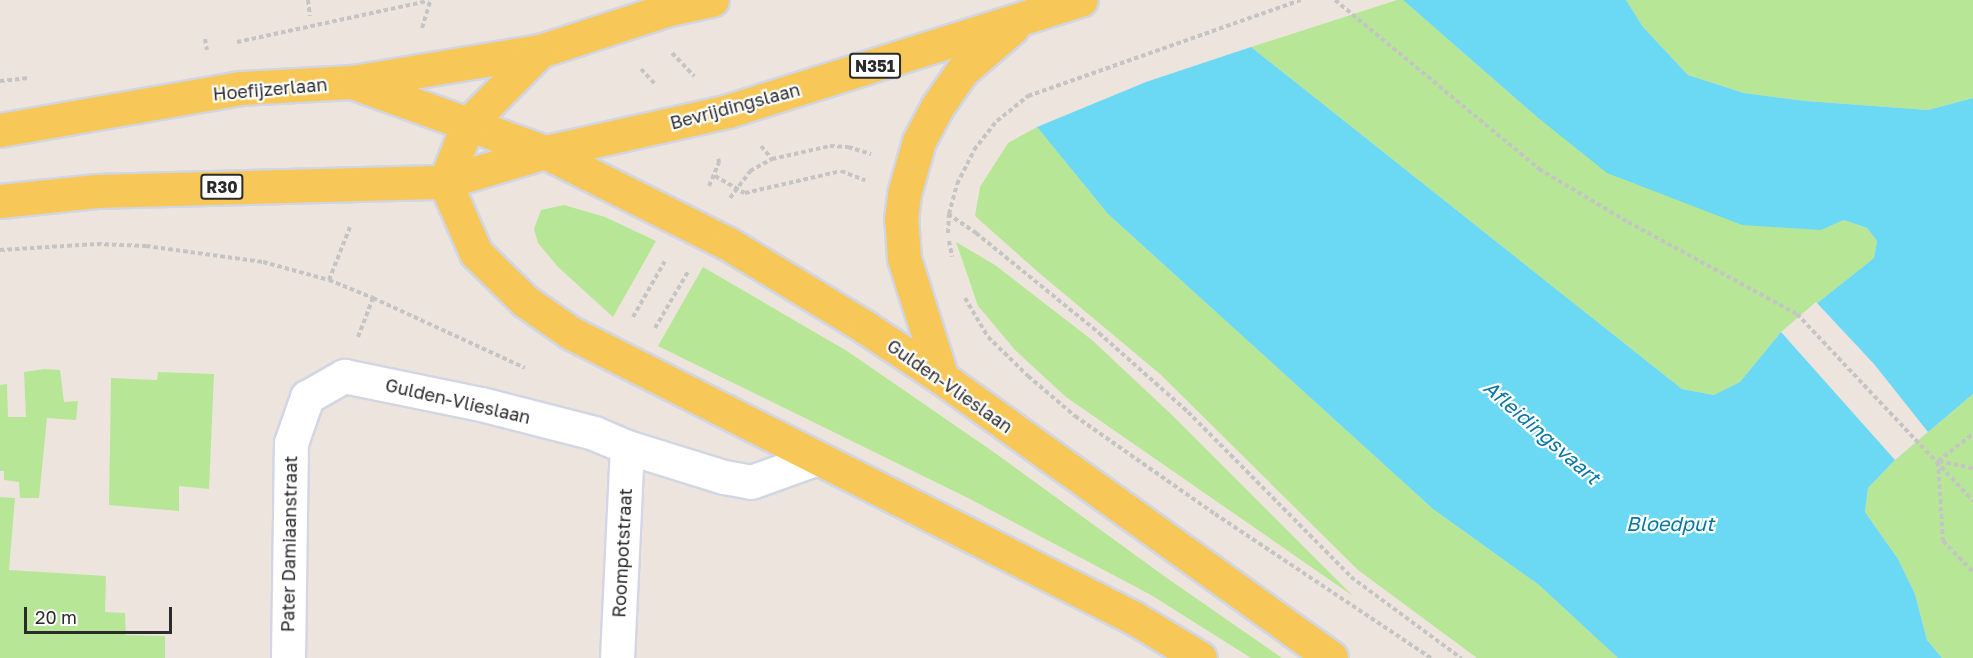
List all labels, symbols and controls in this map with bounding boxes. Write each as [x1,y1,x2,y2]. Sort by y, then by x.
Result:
road number: N351 [848,53,902,79]
street label: Hoefijzerlaan [212,73,328,105]
street label: Bevrijdingslaan [668,78,802,134]
road number: R30 [200,174,244,200]
street label: Gulden-Vlieslaan [883,335,1017,437]
street label: Gulden-Vlieslaan [383,374,533,428]
water label: Afleidingsvaart [1479,375,1605,489]
street label: Pater Damiaanstraat [277,456,301,632]
street label: Roompotstraat [608,488,636,618]
water label: Bloedput [1626,511,1714,535]
scale bar [27,595,176,633]
text: 20 m [35,606,77,628]

